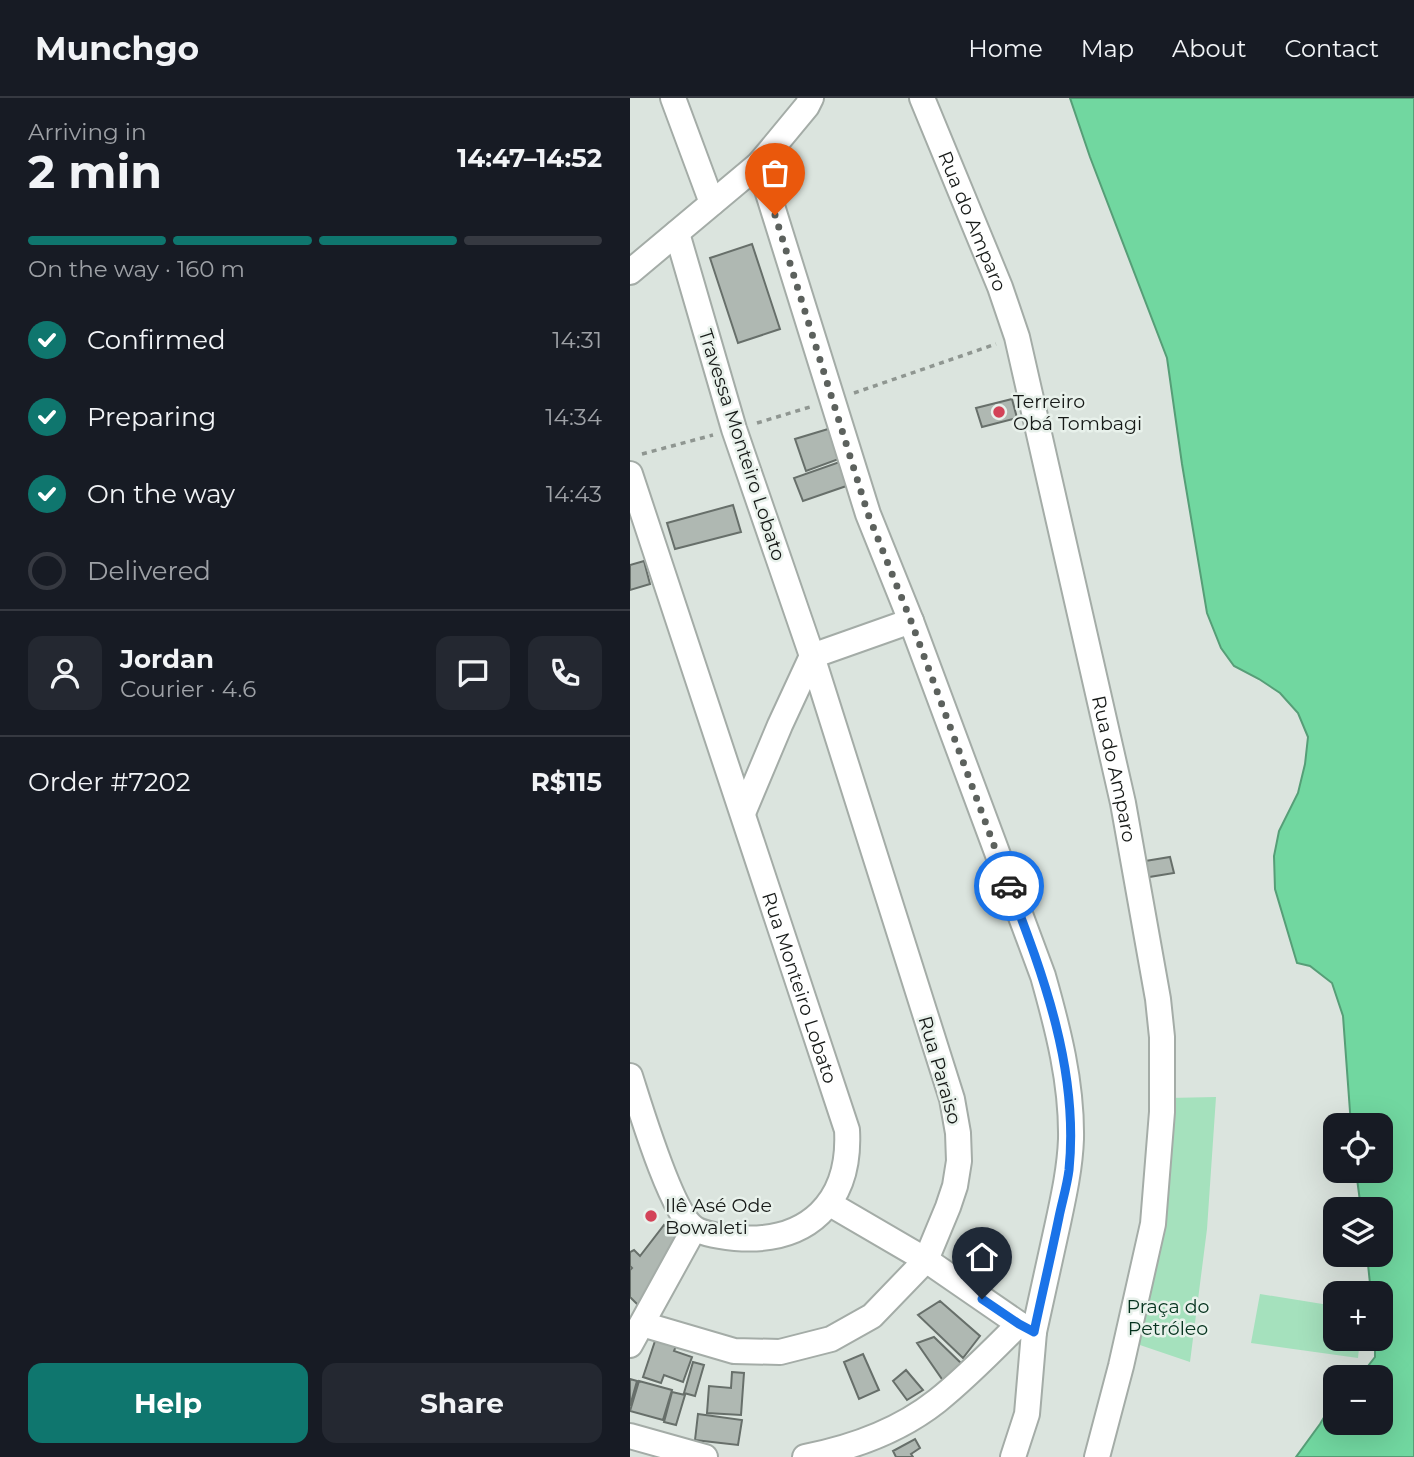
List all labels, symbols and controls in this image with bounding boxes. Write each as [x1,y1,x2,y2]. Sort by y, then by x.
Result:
text: Munchgo [35,28,199,68]
text: Home [968,34,1043,63]
text: Map [1081,34,1134,63]
text: About [1172,34,1246,63]
text: Contact [1284,34,1379,63]
text: Arriving in [28,118,147,146]
text: 14:47–14:52 [457,142,602,174]
text: 2 min [28,143,162,200]
pin [745,143,805,215]
street label: Rua do Amparo [934,147,1012,295]
icon: bag [756,154,794,192]
text: On the way · 160 m [28,255,245,283]
icon: check [28,321,66,359]
text: Confirmed [87,324,226,356]
text: 14:31 [552,326,602,354]
street label: Travessa Monteiro Lobato [694,326,790,564]
place label: Terreiro Obá Tombagi [1013,390,1142,435]
icon: check [28,398,66,436]
text: Preparing [87,401,216,433]
text: 14:34 [545,403,602,431]
marker: Terreiro Obá Tombagi [991,404,1007,420]
icon: check [28,475,66,513]
text: On the way [87,478,235,510]
text: 14:43 [546,480,602,508]
text: Delivered [87,555,211,587]
button: person [28,636,102,710]
button: chat [436,636,510,710]
button: phone [528,636,602,710]
text: Jordan [120,643,214,675]
text: Courier · 4.6 [120,675,256,703]
street label: Rua do Amparo [1087,693,1141,844]
text: Order #7202 [28,766,191,798]
text: R$115 [531,766,602,798]
courier [974,851,1044,921]
icon: car [990,867,1028,905]
street label: Rua Monteiro Lobato [758,889,842,1086]
street label: Rua Paraiso [914,1013,966,1127]
map controls [1323,1113,1393,1435]
button: locate [1323,1113,1393,1183]
place label: Ilê Asé Ode Bowaleti [665,1194,772,1239]
button: layers [1323,1197,1393,1267]
marker: Ilê Asé Ode Bowaleti [643,1208,659,1224]
pin [952,1227,1012,1299]
icon: home [963,1238,1001,1276]
button: + [1323,1281,1393,1351]
park label: Praça do Petróleo [1127,1295,1210,1340]
button: Help [28,1363,308,1443]
button: Share [322,1363,602,1443]
button: − [1323,1365,1393,1435]

